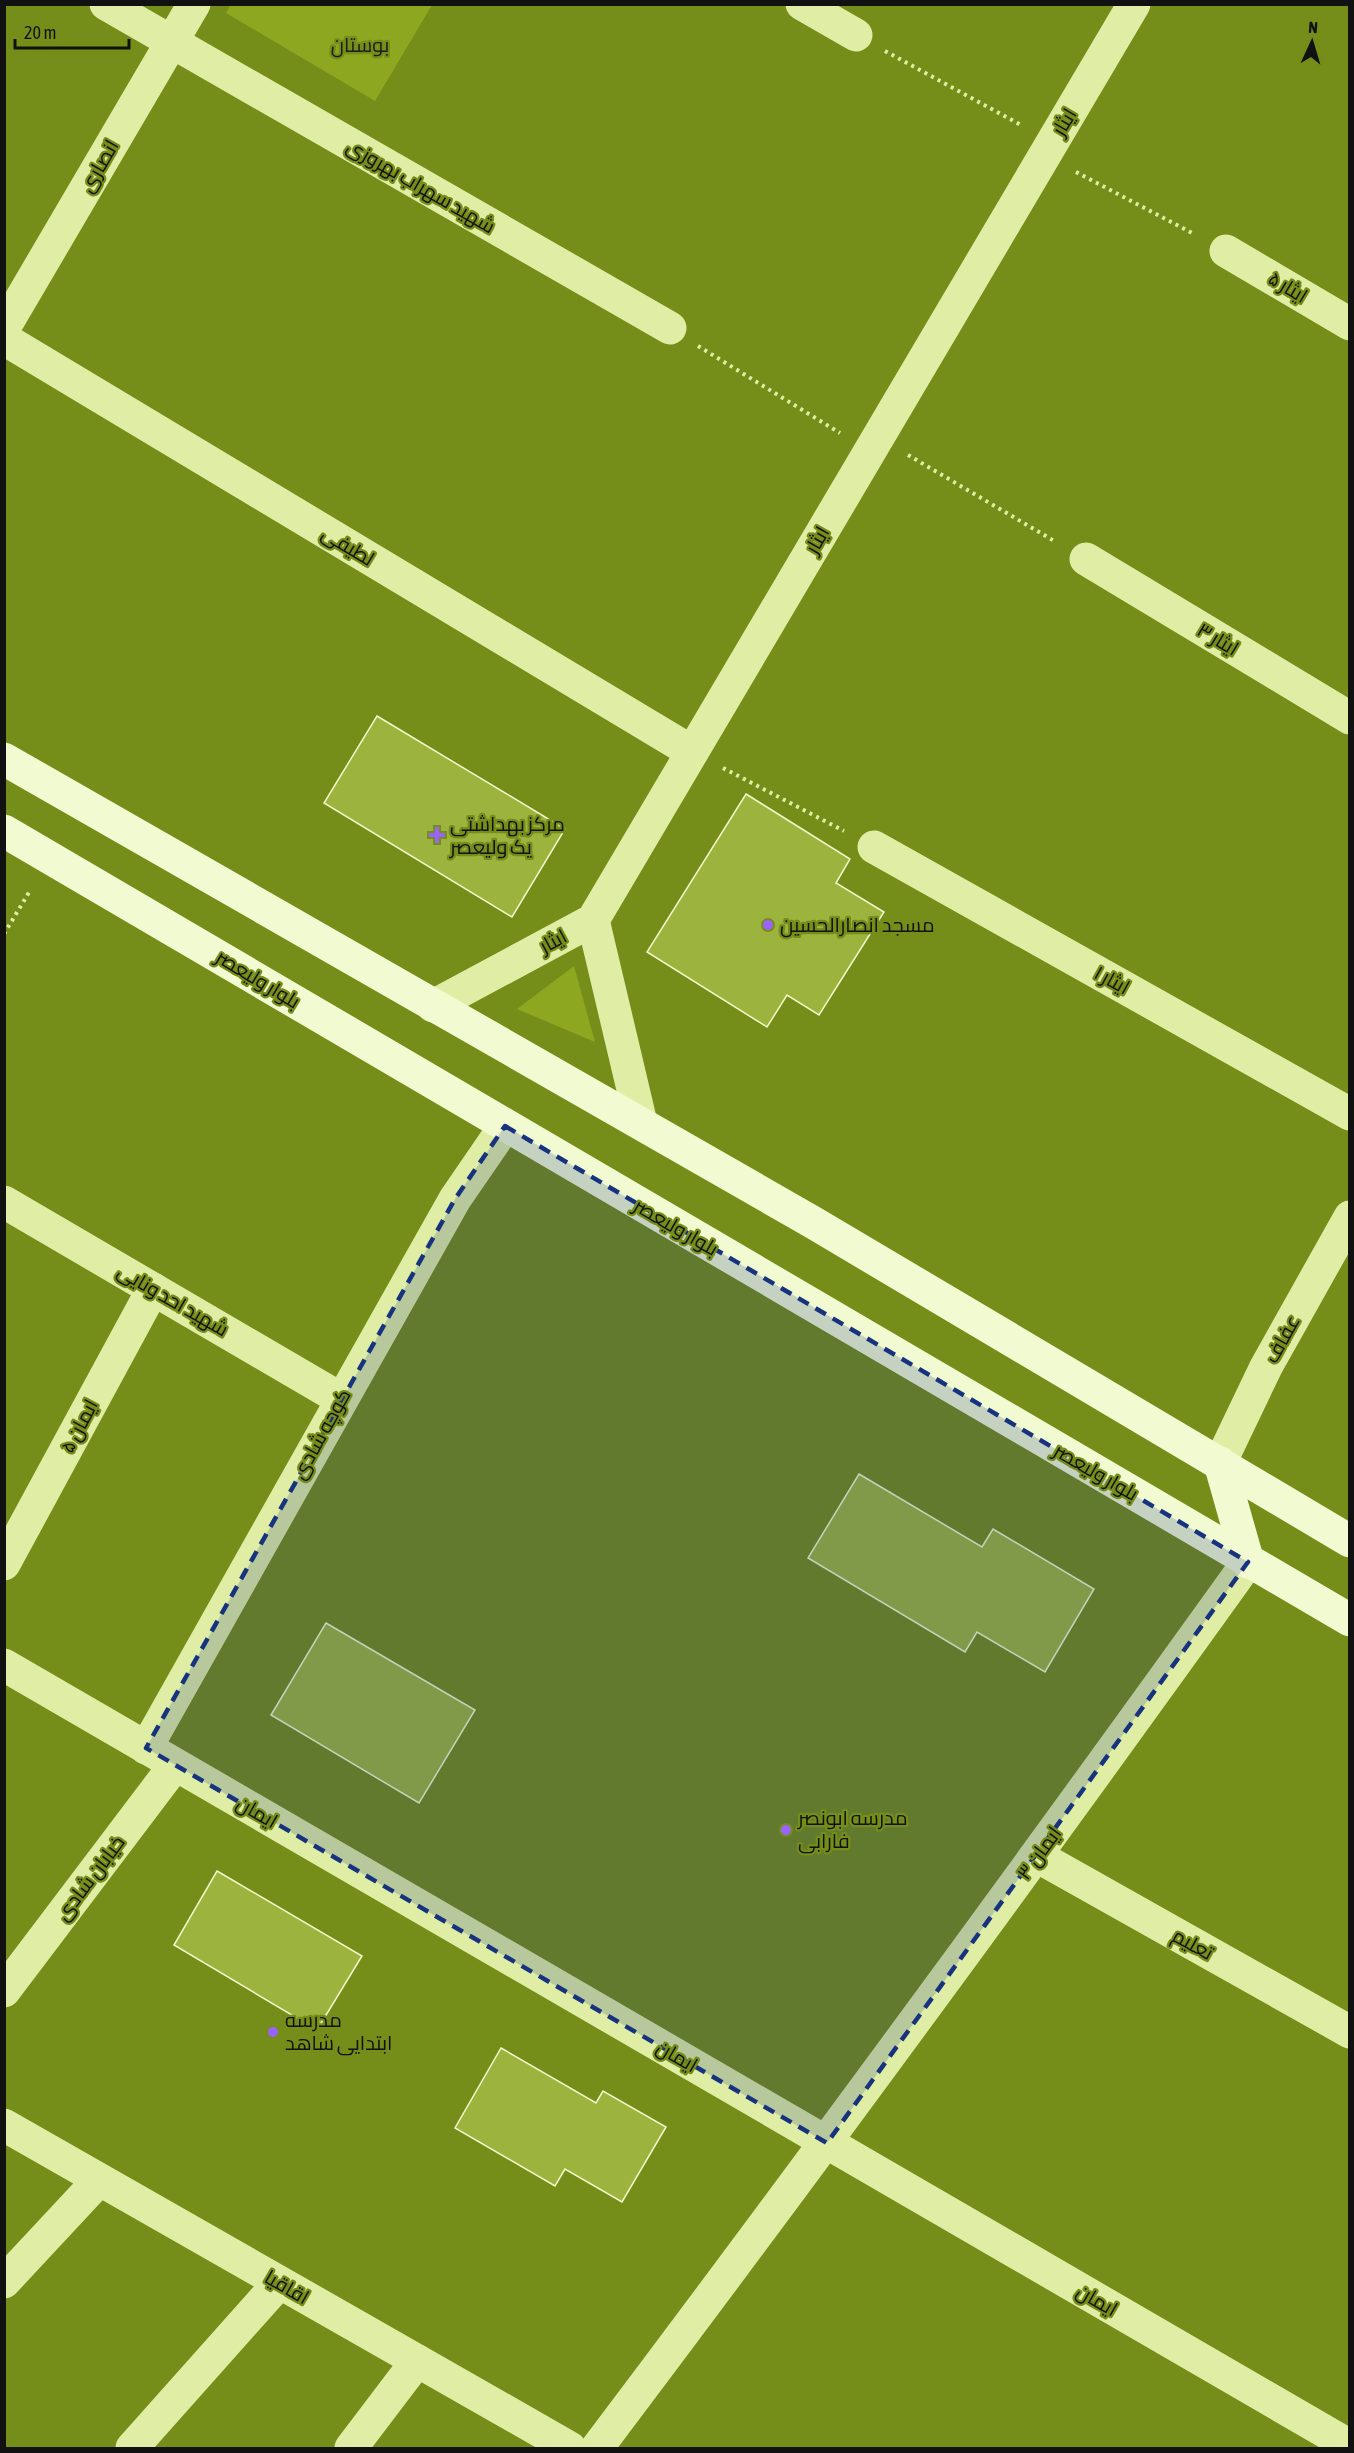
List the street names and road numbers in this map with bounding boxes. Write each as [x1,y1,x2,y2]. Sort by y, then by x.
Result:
street label: ایثار [1046,104,1081,141]
street label: شهید سهراب بهروزی [342,134,499,239]
street label: انصاری [74,135,124,197]
street label: ایثار ۵ [1264,266,1312,308]
street label: لطیفی [317,521,379,572]
street label: ایثار [799,522,834,559]
street label: ایثار ۳ [1193,617,1243,661]
street label: ایثار [534,924,571,959]
street label: بلوار ولیعصر [211,944,304,1013]
street label: ایثار ۱ [1090,961,1134,999]
street label: بلوار ولیعصر [629,1193,723,1261]
street label: شهید احد ونایی [113,1259,233,1342]
street label: عفاف [1259,1311,1304,1367]
street label: کوچه شادی [286,1385,356,1484]
street label: ایمان ۵ [55,1395,104,1457]
street label: بلوار ولیعصر [1049,1438,1143,1506]
street label: ایمان [232,1791,282,1834]
street label: ایمان ۳ [1012,1822,1067,1885]
street label: خیابان شادی [50,1831,131,1926]
street label: تعلیم [1167,1923,1218,1967]
street label: ایمان [652,2035,702,2078]
street label: اقاقیا [261,2265,314,2308]
street label: ایمان [1072,2279,1122,2322]

